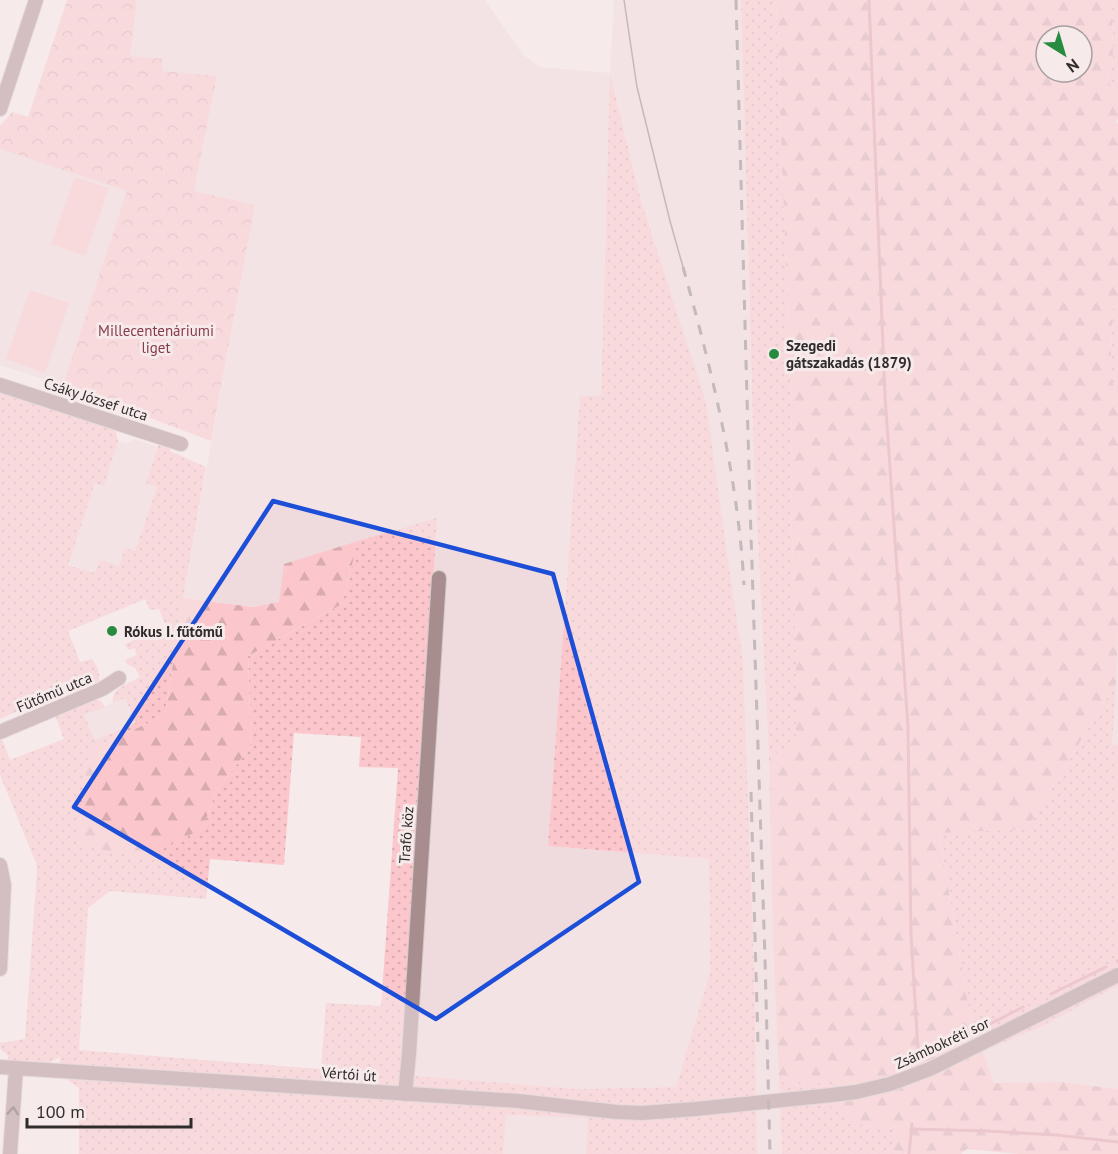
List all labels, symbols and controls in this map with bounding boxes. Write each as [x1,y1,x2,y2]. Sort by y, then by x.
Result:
north arrow [1034,24,1094,84]
text: N [1063,55,1083,77]
park label: Millecentenáriumi liget [98,321,214,357]
place label: Szegedi gátszakadás (1879) [786,336,912,372]
marker: Szegedi gátszakadás (1879) [767,347,781,361]
street label: Csáky József utca [42,373,150,425]
place label: Rókus I. fűtőmű [124,622,223,641]
marker: Rókus I. fűtőmű [105,624,119,638]
street label: Fűtőmű utca [13,668,95,716]
street label: Trafó köz [395,806,417,864]
street label: Zsámbokréti sor [892,1013,992,1073]
street label: Vértói út [320,1063,377,1085]
scale bar [27,1091,190,1129]
text: 100 m [36,1100,85,1123]
one-way arrow [7,1107,20,1116]

